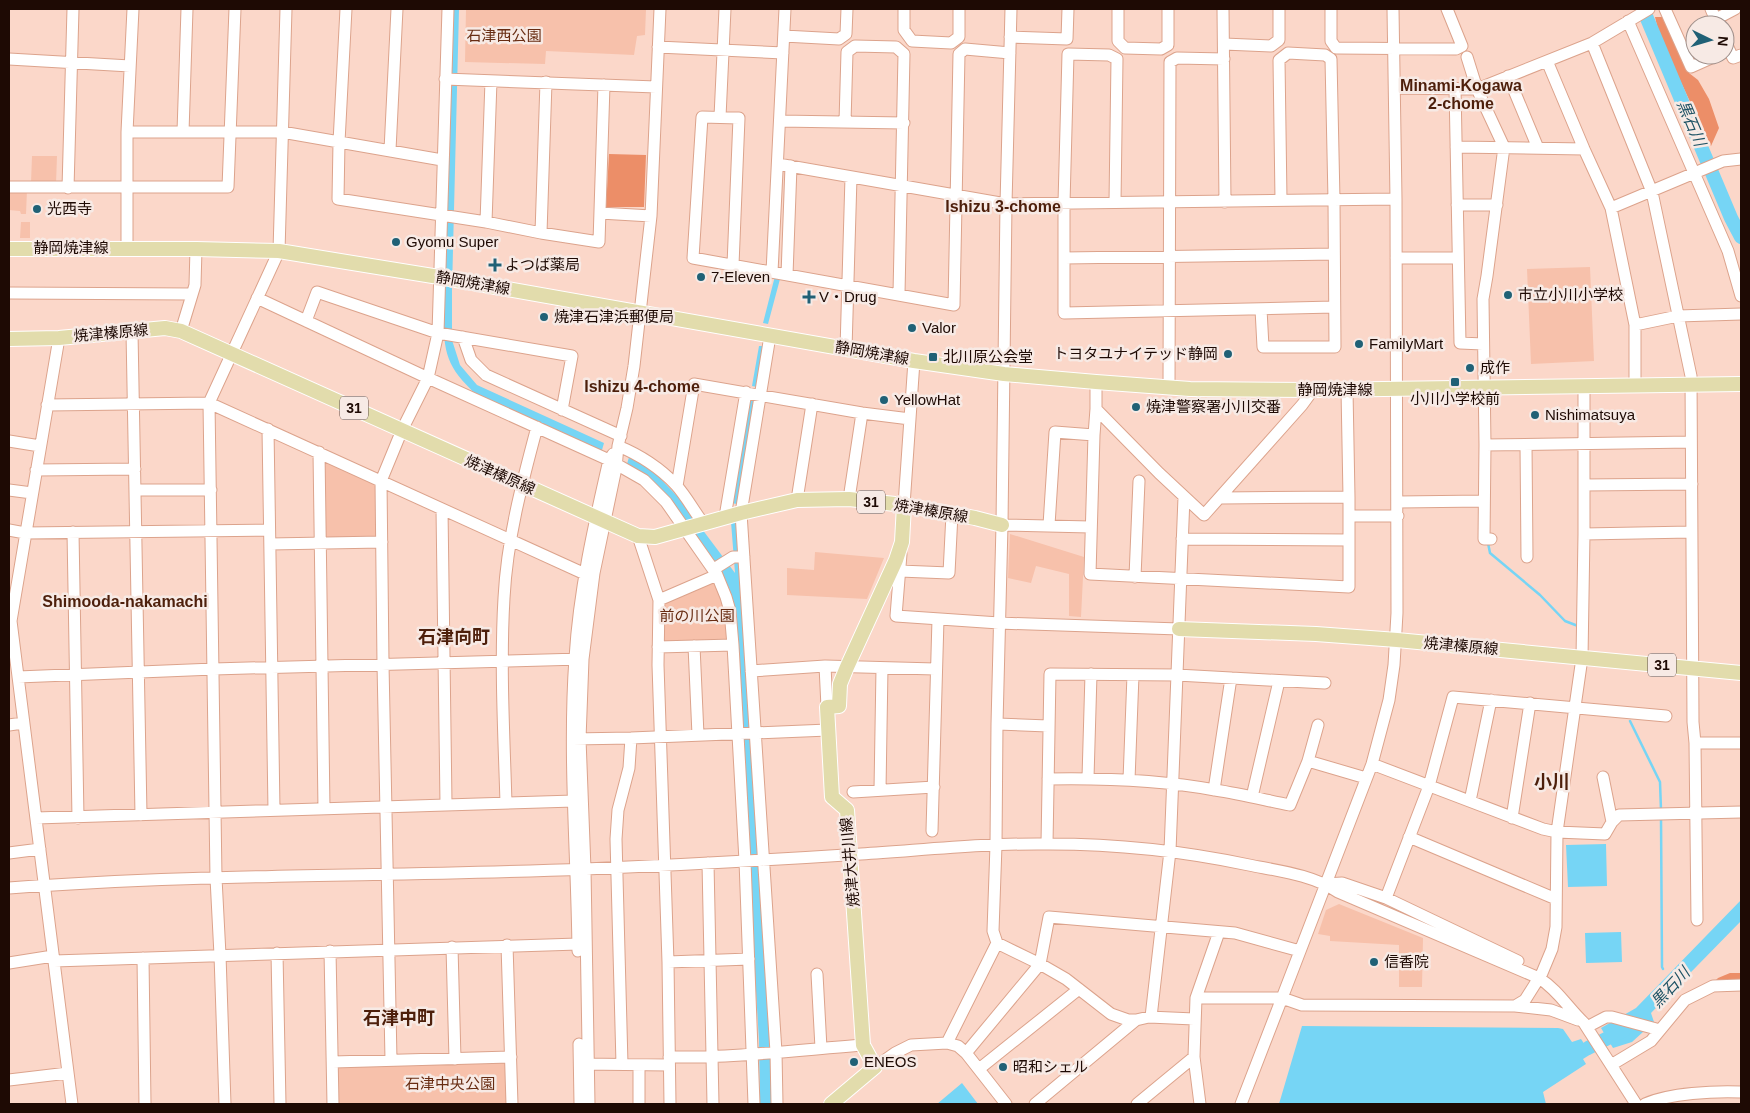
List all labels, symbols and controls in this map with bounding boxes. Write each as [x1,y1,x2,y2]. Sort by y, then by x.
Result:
north arrow [1685,15,1735,65]
park label: 石津西公園 [466,27,542,44]
text: N [1715,35,1731,47]
district label: Minami-Kogawa 2-chome [1400,77,1522,112]
water label: 黒石川 [1674,98,1710,150]
district label: Ishizu 3-chome [945,198,1061,215]
place label: 光西寺 [47,200,92,217]
marker: 光西寺 [31,203,43,215]
place label: Gyomu Super [406,233,499,250]
marker: Gyomu Super [390,236,402,248]
street label: 静岡焼津線 [33,239,109,256]
place label: よつば薬局 [505,256,580,273]
marker: よつば薬局 [489,259,501,271]
street label: 静岡焼津線 [435,268,512,297]
place label: 7-Eleven [711,268,770,285]
marker: 7-Eleven [695,271,707,283]
place label: 市立小川小学校 [1518,286,1623,303]
place label: V・Drug [819,288,877,305]
marker: 市立小川小学校 [1502,289,1514,301]
marker: V・Drug [803,291,815,303]
place label: 焼津石津浜郵便局 [554,308,674,325]
marker: 焼津石津浜郵便局 [538,311,550,323]
place label: Valor [922,319,956,336]
street label: 焼津榛原線 [73,321,149,344]
marker: Valor [906,322,918,334]
place label: FamilyMart [1369,335,1444,352]
street label: 静岡焼津線 [834,338,911,367]
marker: FamilyMart [1353,338,1365,350]
place label: トヨタユナイテッド静岡 [1053,345,1218,362]
place label: 北川原公会堂 [943,348,1033,365]
marker: トヨタユナイテッド静岡 [1222,348,1234,360]
marker: 北川原公会堂 [927,351,939,363]
place label: 成作 [1480,359,1510,376]
marker: 成作 [1464,362,1476,374]
marker: 小川小学校前 [1449,376,1461,388]
district label: Ishizu 4-chome [584,378,700,395]
street label: 静岡焼津線 [1297,381,1373,398]
place label: 小川小学校前 [1410,390,1500,407]
place label: YellowHat [894,391,961,408]
marker: YellowHat [878,394,890,406]
road number: 31 [340,396,368,419]
place label: 焼津警察署小川交番 [1146,398,1281,415]
marker: 焼津警察署小川交番 [1130,401,1142,413]
place label: Nishimatsuya [1545,406,1636,423]
marker: Nishimatsuya [1529,409,1541,421]
street label: 焼津榛原線 [462,452,538,498]
road number: 31 [857,491,885,514]
street label: 焼津榛原線 [893,496,970,525]
district label: Shimooda-nakamachi [42,593,208,610]
park label: 前の川公園 [659,607,735,624]
district label: 石津向町 [418,627,490,647]
street label: 焼津榛原線 [1423,634,1499,657]
road number: 31 [1648,654,1676,676]
district label: 小川 [1534,772,1570,792]
street label: 焼津大井川線 [837,816,862,908]
place label: 信香院 [1384,953,1429,970]
marker: 信香院 [1368,956,1380,968]
water label: 黒石川 [1648,963,1694,1011]
district label: 石津中町 [363,1008,435,1028]
place label: ENEOS [864,1053,917,1070]
marker: ENEOS [848,1056,860,1068]
place label: 昭和シェル [1013,1058,1088,1075]
marker: 昭和シェル [997,1061,1009,1073]
park label: 石津中央公園 [405,1075,495,1092]

